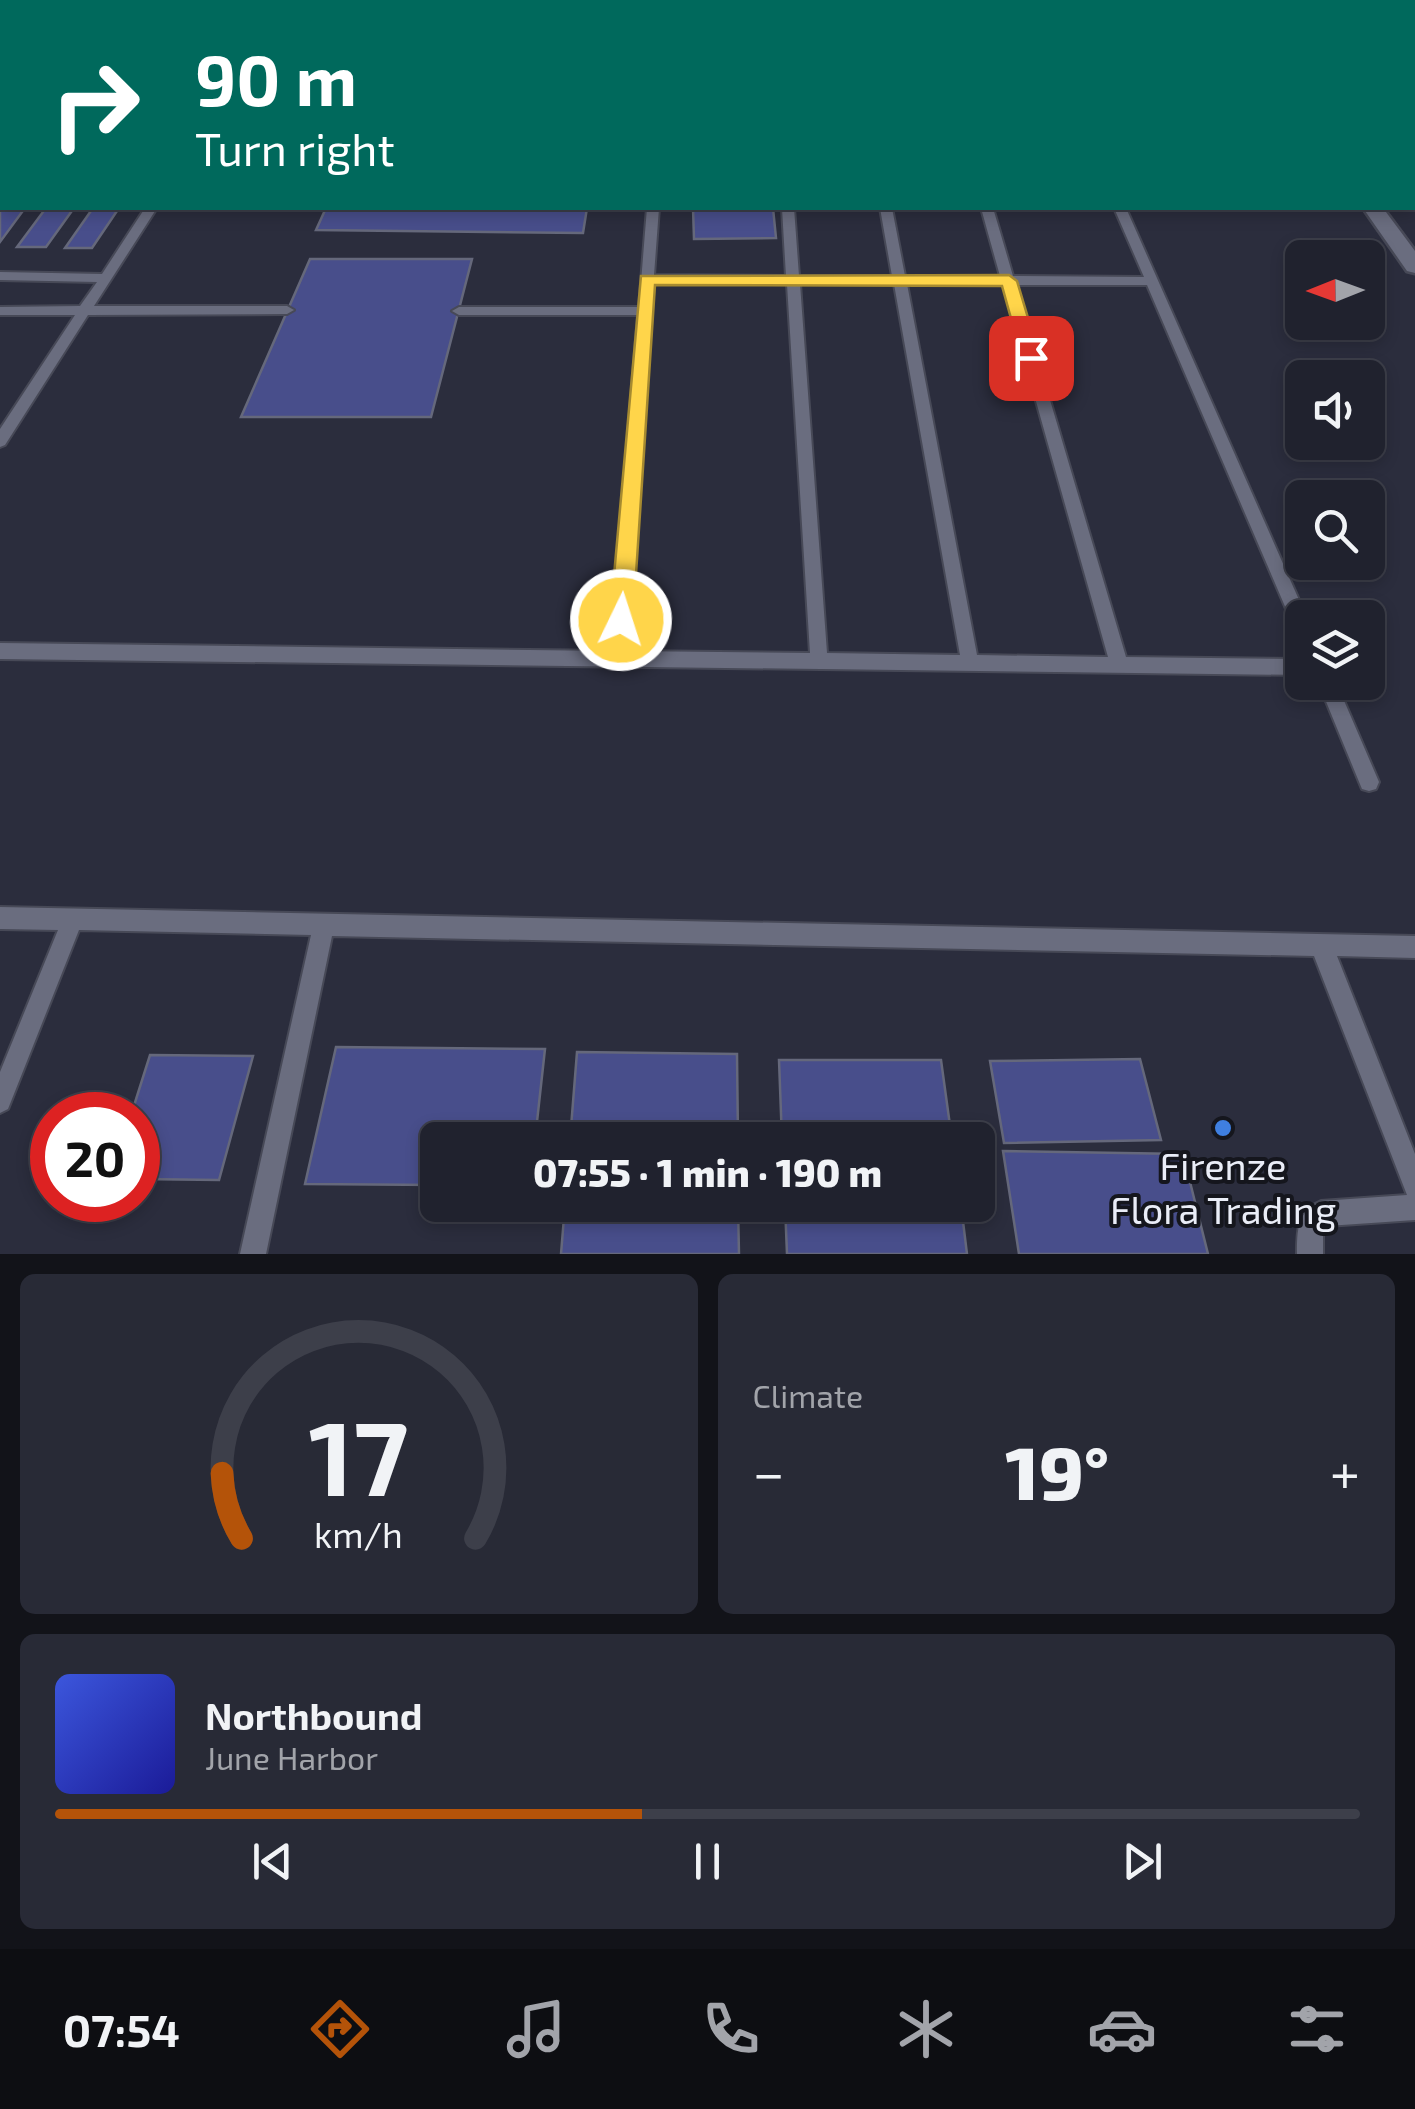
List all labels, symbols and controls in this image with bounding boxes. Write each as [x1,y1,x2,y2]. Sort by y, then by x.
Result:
text: 90 m [195,36,357,120]
icon: right [30,40,160,170]
text: Turn right [195,121,395,175]
north arrow [1285,240,1385,340]
map controls [1285,240,1385,700]
pin [989,316,1074,401]
icon: arrive [1004,331,1059,386]
button: sound [1285,360,1385,460]
button: search [1285,480,1385,580]
position arrow [569,568,673,672]
button: layers [1285,600,1385,700]
speed limit sign: 20 [30,1092,160,1222]
marker: Firenze Flora Trading [1212,1117,1234,1139]
place label: Firenze Flora Trading [1110,1142,1336,1232]
text: 07:55 · 1 min · 190 m [533,1149,882,1195]
text: Climate [753,1376,863,1414]
text: 17 [309,1392,409,1517]
text: 19° [1005,1425,1109,1515]
text: − [753,1438,785,1504]
text: + [1330,1438,1360,1504]
text: km/h [314,1512,403,1555]
text: Northbound [205,1692,423,1738]
text: June Harbor [205,1738,378,1776]
icon: previous [245,1834,300,1889]
icon: pause [680,1834,735,1889]
icon: next [1115,1834,1170,1889]
icon: directions [305,1994,375,2064]
icon: music [501,1994,571,2064]
icon: phone [696,1994,766,2064]
icon: climate [891,1994,961,2064]
icon: car [1087,1994,1157,2064]
icon: filters [1282,1994,1352,2064]
text: 07:54 [63,2002,180,2056]

